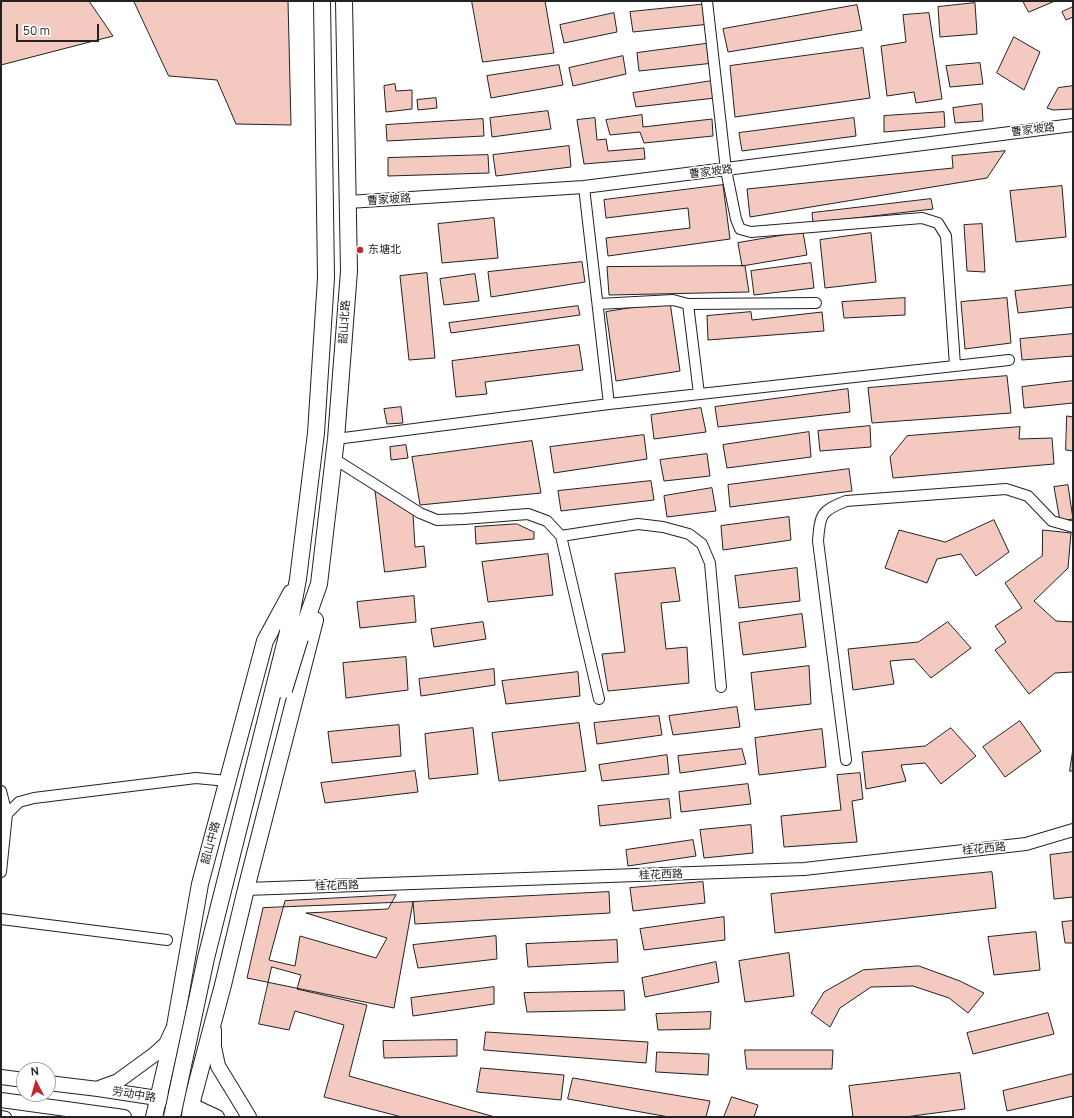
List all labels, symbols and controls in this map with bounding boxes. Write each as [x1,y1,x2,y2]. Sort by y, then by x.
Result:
scale bar [18,16,101,42]
text: 50 m [23,22,50,39]
street label: 曹家坡路 [1010,121,1056,139]
street label: 曹家坡路 [688,163,734,181]
street label: 曹家坡路 [367,192,411,208]
place label: 东塘北 [368,243,401,257]
marker: 东塘北 [355,245,365,255]
street label: 韶山北路 [337,300,353,344]
street label: 韶山中路 [199,820,223,866]
street label: 桂花西路 [961,840,1007,858]
street label: 桂花西路 [639,868,683,882]
street label: 桂花西路 [315,879,359,893]
north arrow [16,1062,56,1102]
text: N [30,1063,40,1078]
street label: 劳动中路 [111,1085,157,1105]

